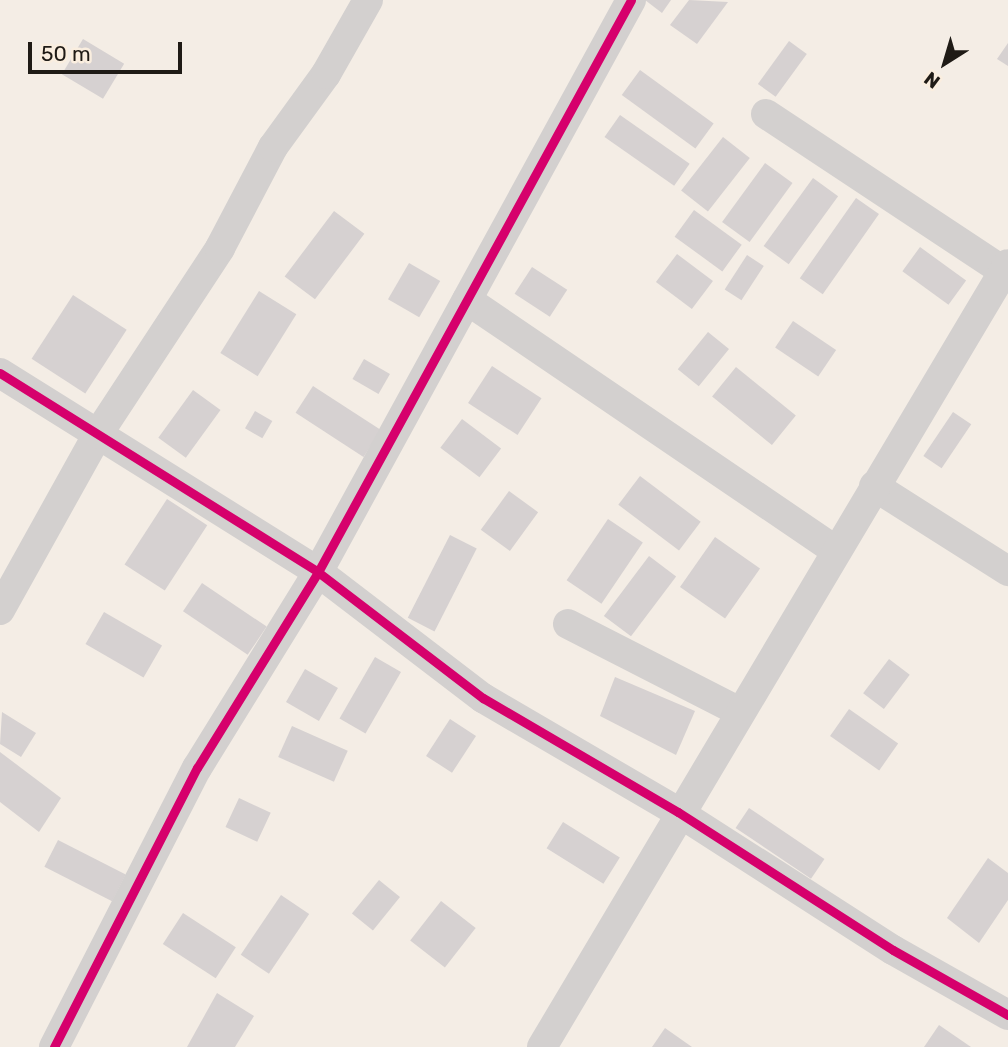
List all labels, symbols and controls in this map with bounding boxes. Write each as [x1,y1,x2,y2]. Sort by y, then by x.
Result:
scale bar [32,28,186,72]
north arrow [910,28,980,98]
text: 50 m [41,41,91,66]
text: N [920,67,944,93]

